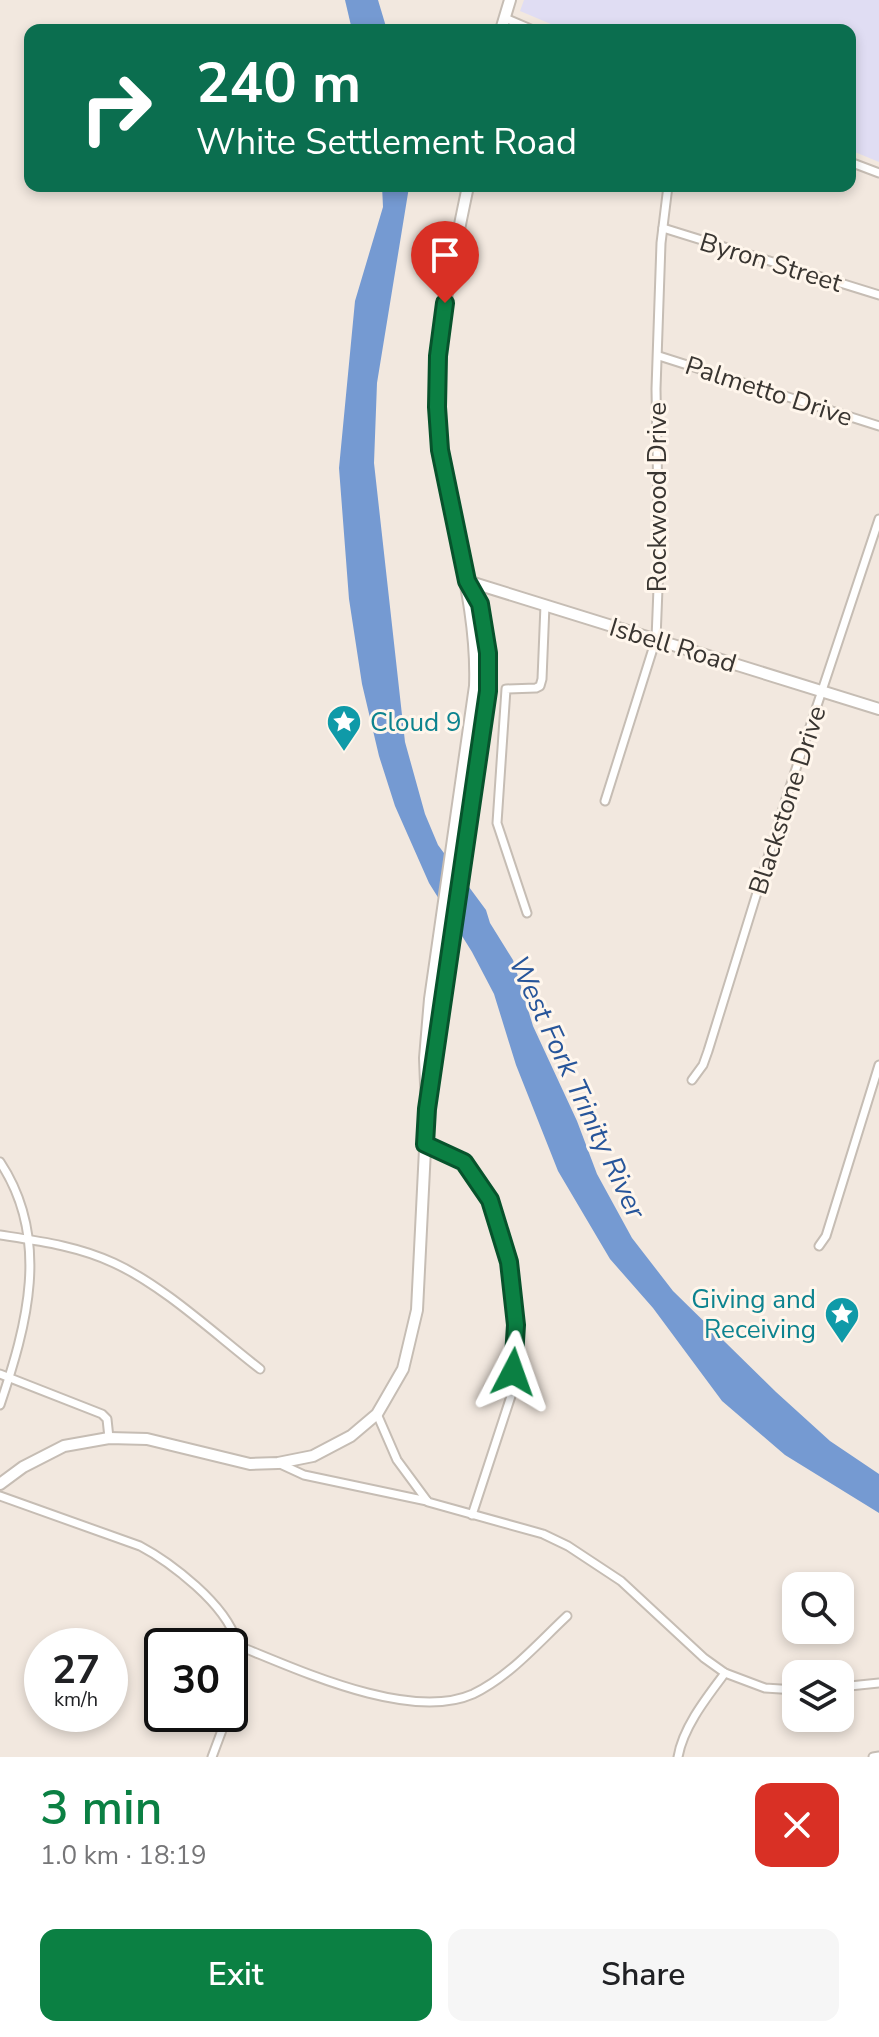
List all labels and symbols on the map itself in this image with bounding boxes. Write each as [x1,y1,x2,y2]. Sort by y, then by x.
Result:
pin [411,221,479,303]
street label: Byron Street [695,224,847,301]
street label: Palmetto Drive [681,348,857,435]
street label: Rockwood Drive [640,402,675,592]
street label: Isbell Road [605,610,740,681]
street label: Blackstone Drive [740,701,834,899]
place icon: Cloud 9 [325,703,363,753]
place label: Cloud 9 [370,705,462,740]
water label: West Fork Trinity River [500,950,655,1226]
place label: Giving and Receiving [691,1282,816,1347]
place icon: Giving and Receiving [823,1295,861,1345]
position arrow [471,1330,555,1414]
speed limit sign: 30 [144,1628,248,1732]

